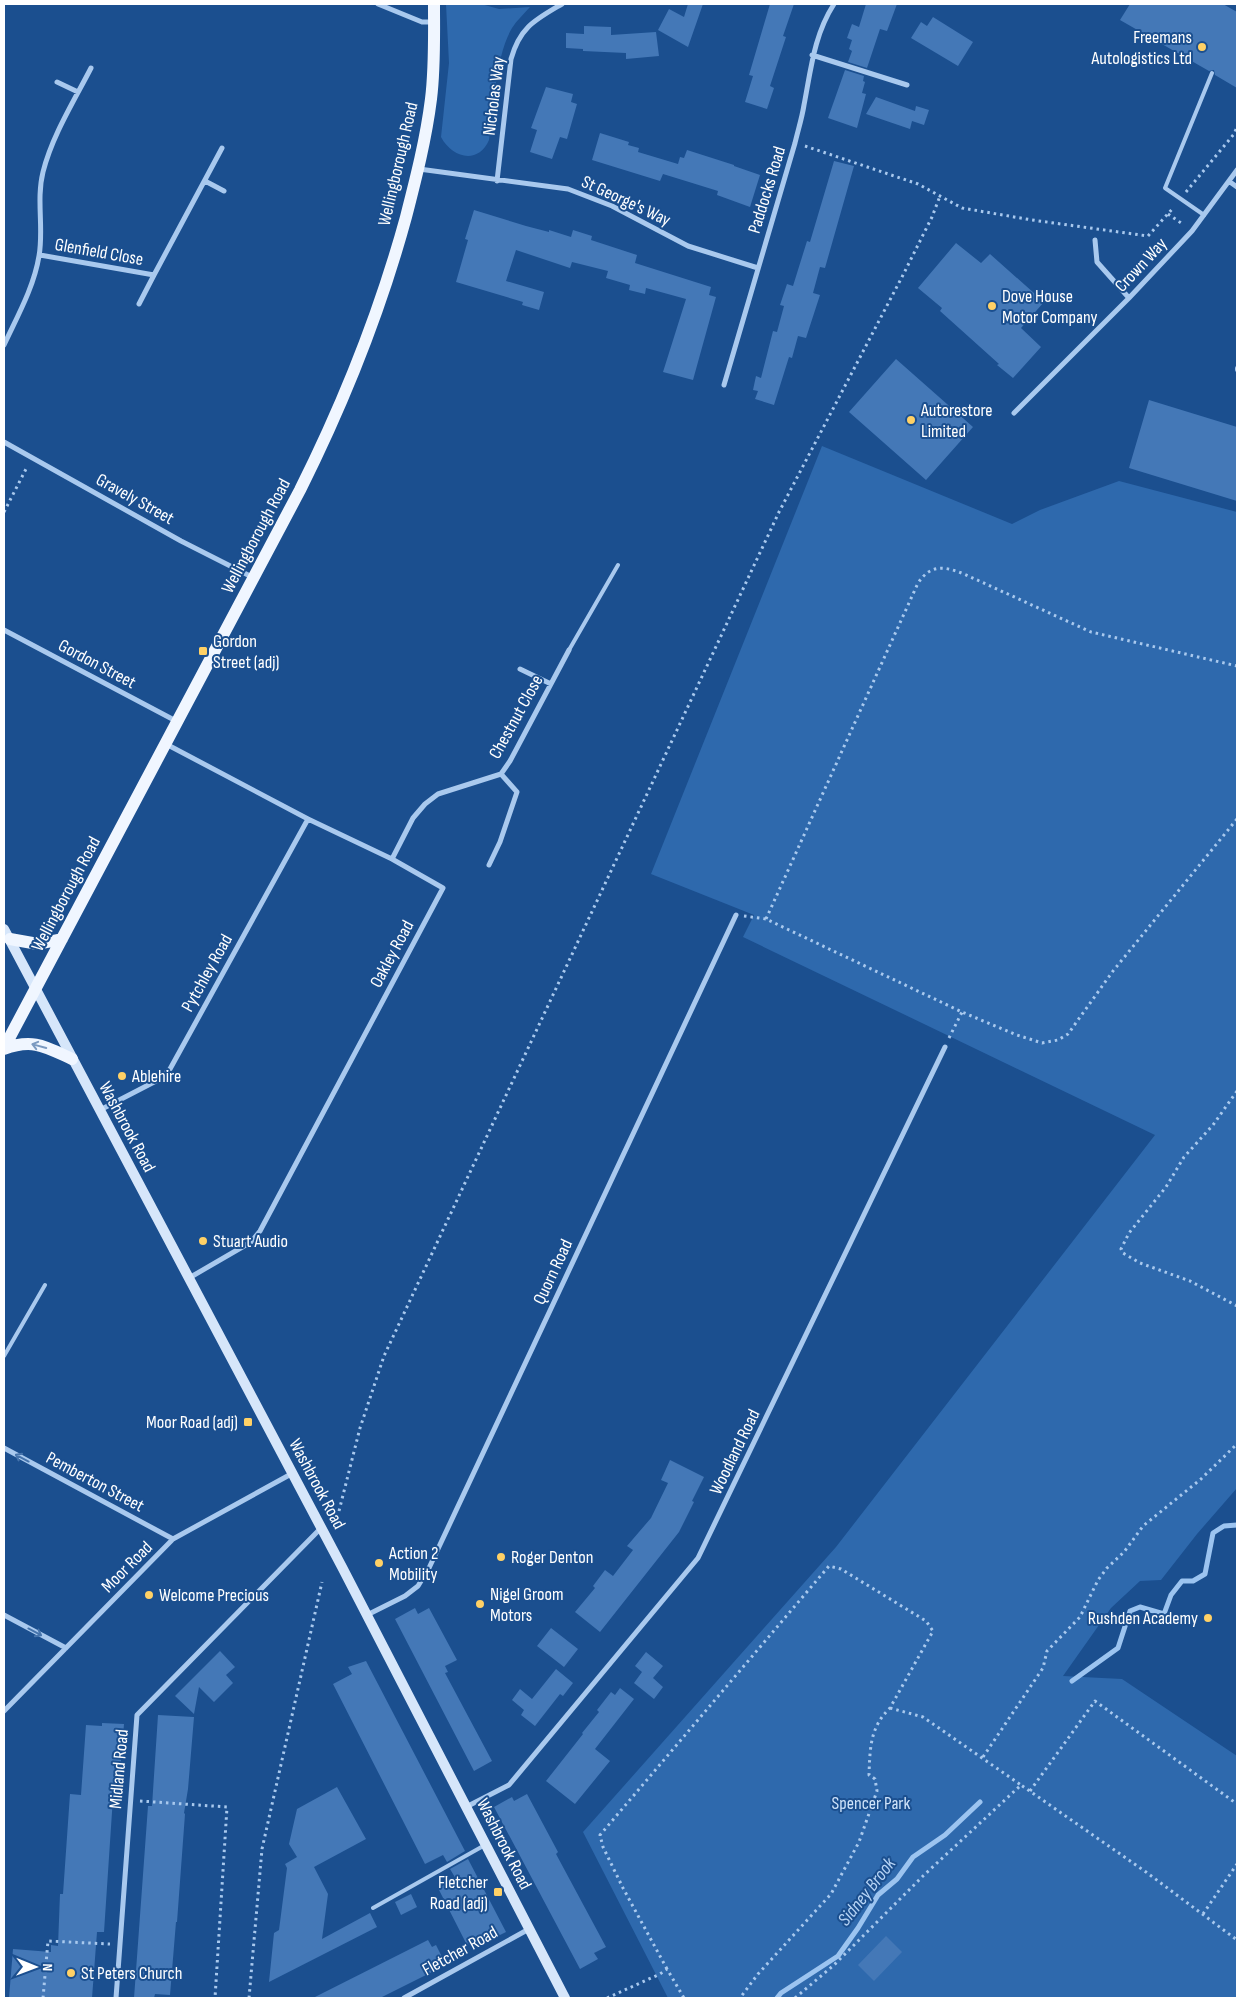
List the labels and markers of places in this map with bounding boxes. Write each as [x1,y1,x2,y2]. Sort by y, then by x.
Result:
place label: Freemans Autologistics Ltd [1091,27,1192,69]
marker: Freemans Autologistics Ltd [1196,41,1208,53]
place label: Dove House Motor Company [1002,286,1098,328]
marker: Dove House Motor Company [986,300,998,312]
place label: Autorestore Limited [920,400,993,442]
marker: Autorestore Limited [905,414,917,426]
place label: Gordon Street (adj) [213,631,279,673]
marker: Gordon Street (adj) [197,645,209,657]
place label: Ablehire [131,1066,181,1087]
marker: Ablehire [116,1070,128,1082]
place label: Stuart Audio [213,1231,288,1252]
marker: Stuart Audio [197,1235,209,1247]
place label: Moor Road (adj) [146,1412,238,1433]
marker: Moor Road (adj) [242,1416,254,1428]
place label: Action 2 Mobility [388,1543,438,1585]
place label: Roger Denton [511,1547,593,1568]
marker: Roger Denton [495,1551,507,1563]
marker: Action 2 Mobility [373,1557,385,1569]
place label: Nigel Groom Motors [490,1584,563,1626]
place label: Welcome Precious [159,1585,269,1606]
marker: Welcome Precious [143,1589,155,1601]
marker: Nigel Groom Motors [474,1598,486,1610]
place label: Rushden Academy [1088,1608,1198,1629]
marker: Rushden Academy [1202,1612,1214,1624]
place label: Fletcher Road (adj) [430,1872,488,1914]
marker: Fletcher Road (adj) [492,1886,504,1898]
place label: St Peters Church [81,1963,182,1984]
marker: St Peters Church [65,1967,77,1979]

